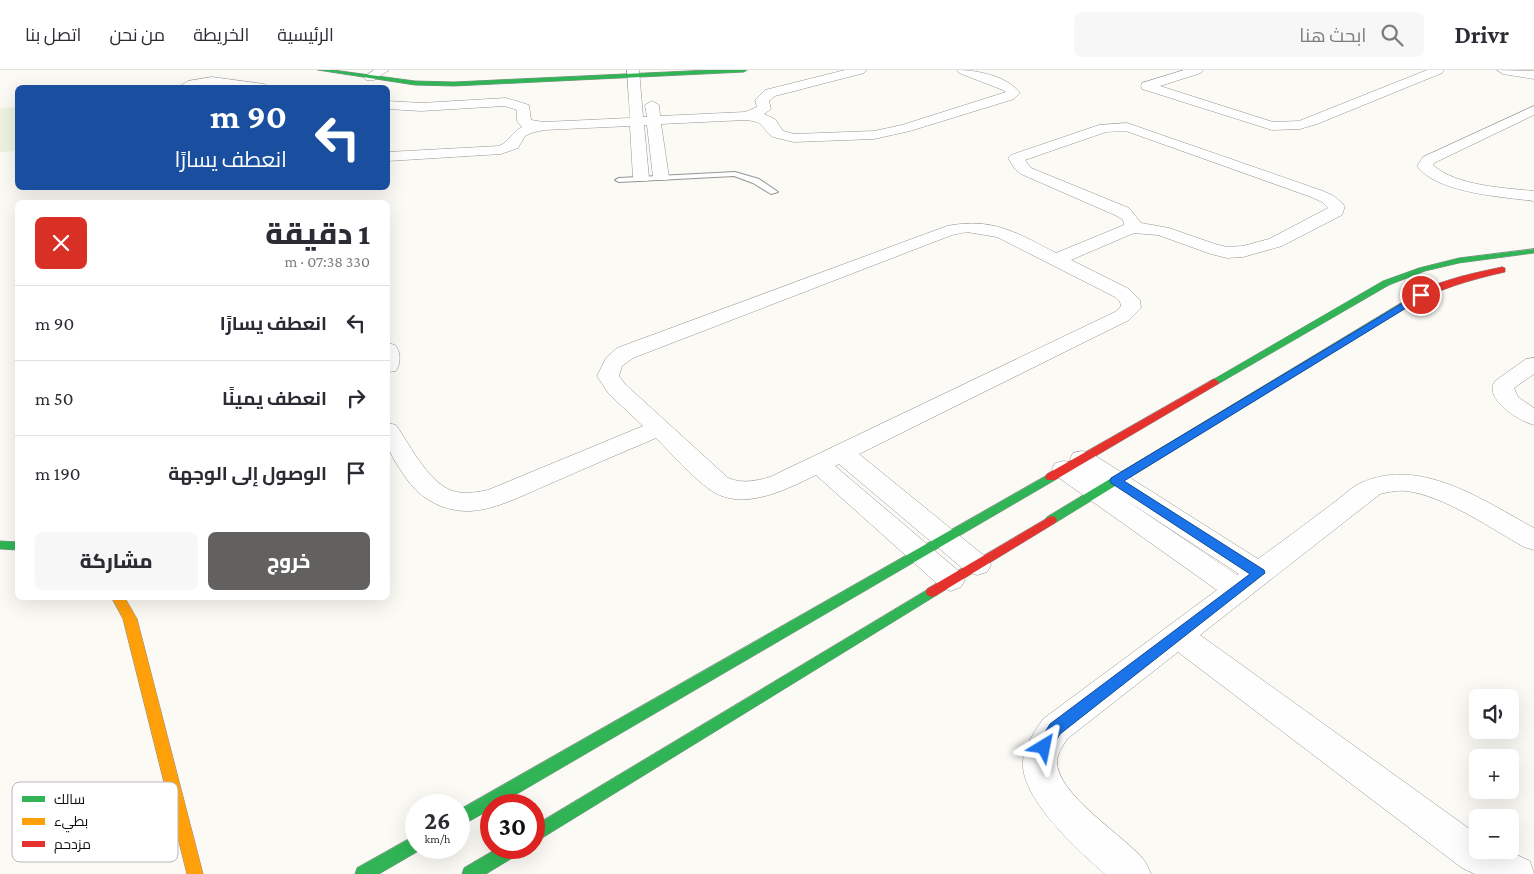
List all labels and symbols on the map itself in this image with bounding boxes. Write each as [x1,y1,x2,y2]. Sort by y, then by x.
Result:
pin [1400,274,1442,316]
position arrow [1017,720,1069,772]
legend [12,782,178,862]
text: سالك [54,791,85,807]
speed limit sign: 30 [480,794,545,859]
text: بطيء [54,813,88,833]
text: مزدحم [54,836,91,854]

